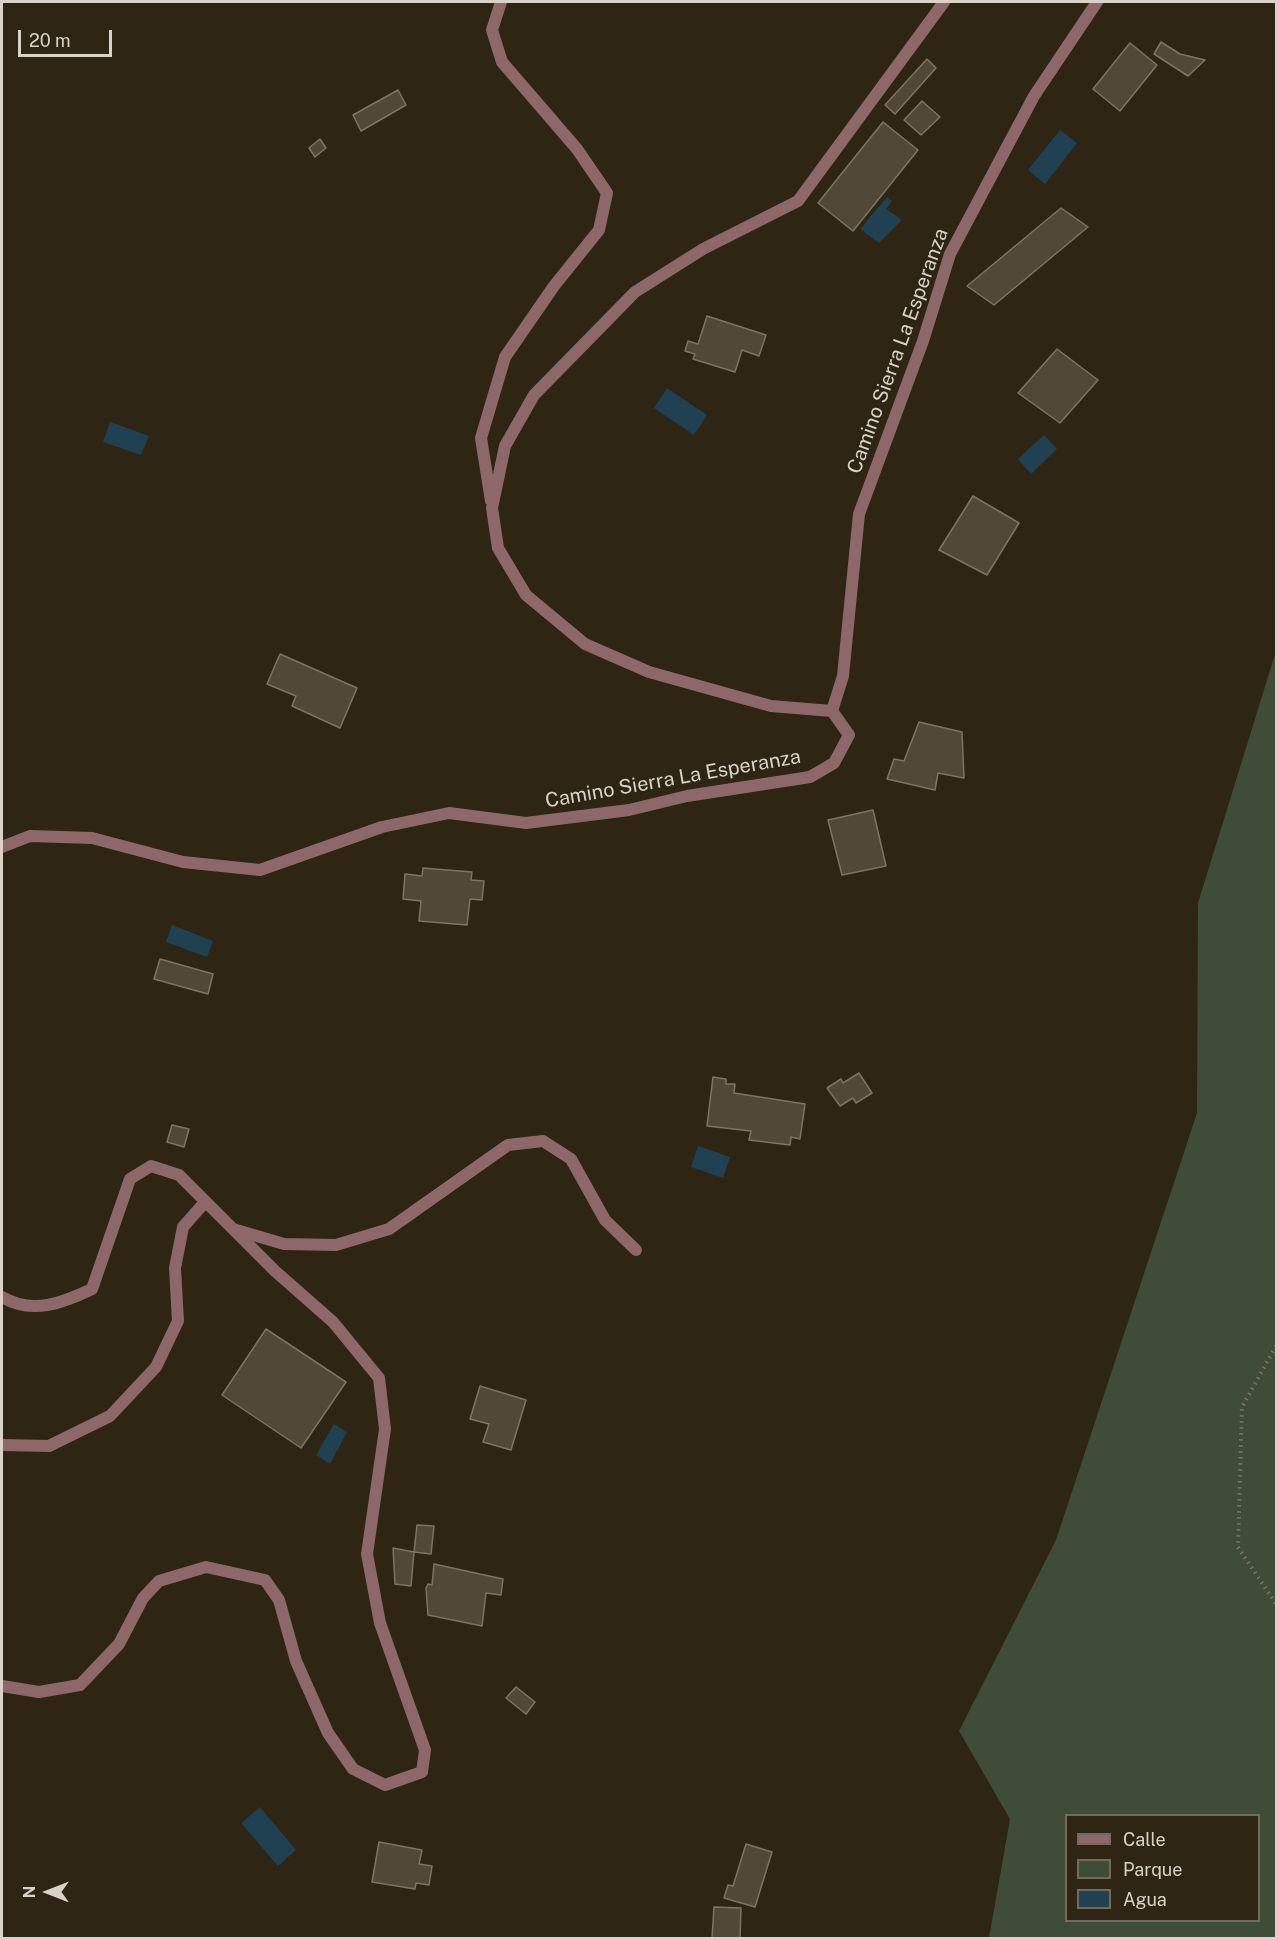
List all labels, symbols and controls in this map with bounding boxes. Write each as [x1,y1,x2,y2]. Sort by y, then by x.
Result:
scale bar [21,18,116,56]
text: 20 m [29,30,71,51]
street label: Camino Sierra La Esperanza [842,225,954,477]
street label: Camino Sierra La Esperanza [543,745,803,813]
legend [1065,1814,1260,1922]
text: Calle [1123,1829,1166,1850]
text: Parque [1123,1859,1183,1880]
north arrow [18,1862,78,1922]
text: N [20,1886,39,1898]
text: Agua [1123,1889,1167,1910]

